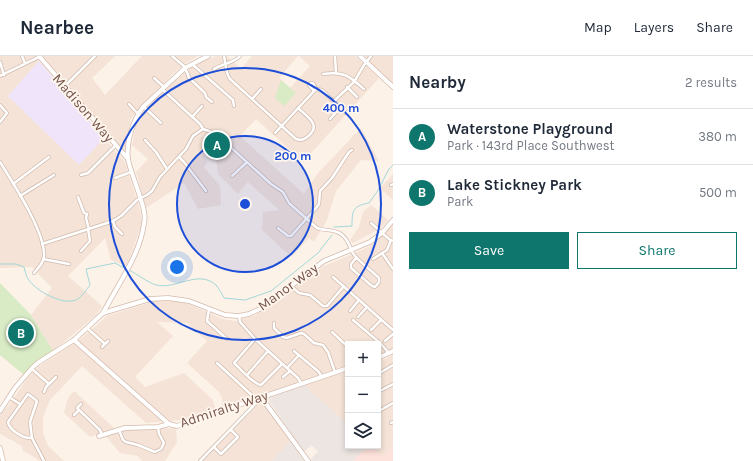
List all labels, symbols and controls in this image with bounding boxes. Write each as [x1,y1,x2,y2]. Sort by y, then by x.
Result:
text: Nearbee [20,17,94,39]
text: Map [584,19,612,36]
text: Layers [634,19,674,36]
text: Share [696,19,733,36]
street label: Madison Way [49,70,118,146]
text: Nearby [409,72,466,92]
text: 2 results [685,75,737,90]
text: 400 m [323,101,359,115]
text: Waterstone Playground [447,120,613,138]
text: A [418,129,426,144]
text: 380 m [698,129,737,144]
pin: A [204,130,230,160]
text: Park · 143rd Place Southwest [447,138,614,153]
text: 200 m [275,149,311,163]
text: Lake Stickney Park [447,176,582,194]
text: B [418,185,426,200]
text: 500 m [699,185,737,200]
text: Park [447,194,473,209]
centre of rings [238,197,252,211]
button: Save [409,232,569,269]
button: Share [577,232,737,269]
your location [167,257,187,277]
street label: Manor Way [255,259,322,315]
pin: B [8,318,34,348]
map controls [345,341,381,449]
button: + [345,341,381,377]
button: − [345,377,381,413]
street label: Admiralty Way [178,387,271,431]
button: layers [345,413,381,449]

